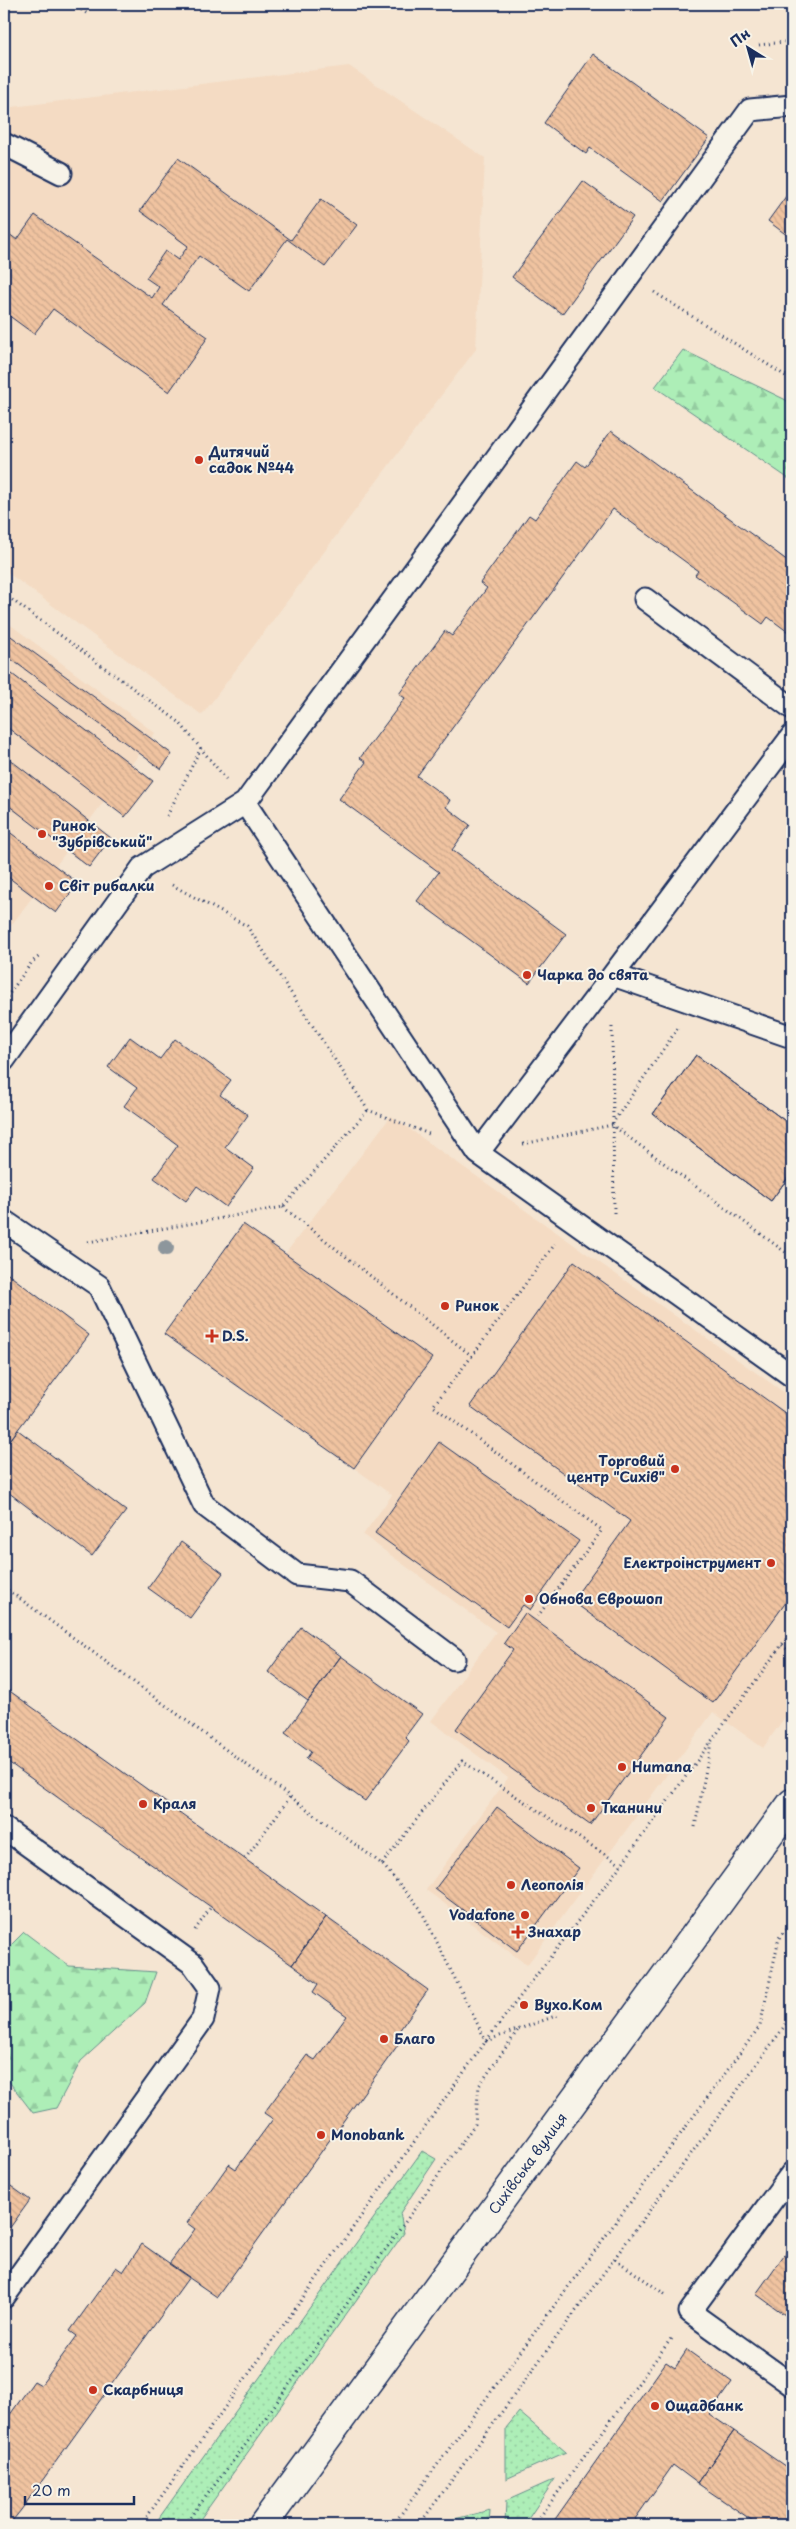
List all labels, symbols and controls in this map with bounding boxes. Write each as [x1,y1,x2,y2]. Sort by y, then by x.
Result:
north arrow [724,22,774,72]
text: Пн [725,23,754,52]
place label: Дитячий садок №44 [208,441,295,478]
marker: Дитячий садок №44 [193,454,205,466]
place label: Ринок "Зубрівський" [52,815,152,852]
marker: Ринок "Зубрівський" [36,828,48,840]
place label: Світ рибалки [59,875,155,896]
marker: Світ рибалки [43,880,55,892]
place label: Чарка до свята [537,964,649,985]
marker: Чарка до свята [521,969,533,981]
place label: Ринок [455,1295,499,1316]
marker: Ринок [439,1300,451,1312]
place label: D.S. [222,1325,249,1346]
marker: D.S. [206,1330,218,1342]
place label: Tорговий центр "Сихів" [566,1450,665,1487]
marker: Tорговий центр "Сихів" [669,1463,681,1475]
place label: Електроінструмент [624,1552,762,1573]
marker: Електроінструмент [765,1557,777,1569]
place label: Обнова Єврошоп [539,1588,663,1609]
marker: Обнова Єврошоп [523,1593,535,1605]
place label: Humana [632,1756,692,1777]
marker: Humana [616,1761,628,1773]
place label: Краля [153,1793,196,1814]
place label: Тканини [601,1797,663,1818]
marker: Краля [137,1798,149,1810]
marker: Тканини [585,1802,597,1814]
place label: Леополія [521,1874,584,1895]
marker: Леополія [505,1879,517,1891]
place label: Vodafone [449,1904,515,1925]
marker: Vodafone [519,1909,531,1921]
place label: Знахар [527,1921,581,1942]
marker: Знахар [512,1926,524,1938]
place label: Вухо.Ком [534,1994,602,2015]
marker: Вухо.Ком [518,1999,530,2011]
place label: Благо [394,2028,435,2049]
marker: Благо [378,2033,390,2045]
street label: Сихівська вулиця [483,2108,572,2219]
place label: Monobank [331,2124,405,2145]
marker: Monobank [315,2129,327,2141]
place label: Скарбниця [103,2379,184,2400]
marker: Скарбниця [87,2384,99,2396]
place label: Ощадбанк [665,2395,743,2416]
marker: Ощадбанк [649,2400,661,2412]
scale bar [25,2474,134,2506]
text: 20 m [32,2478,71,2501]

